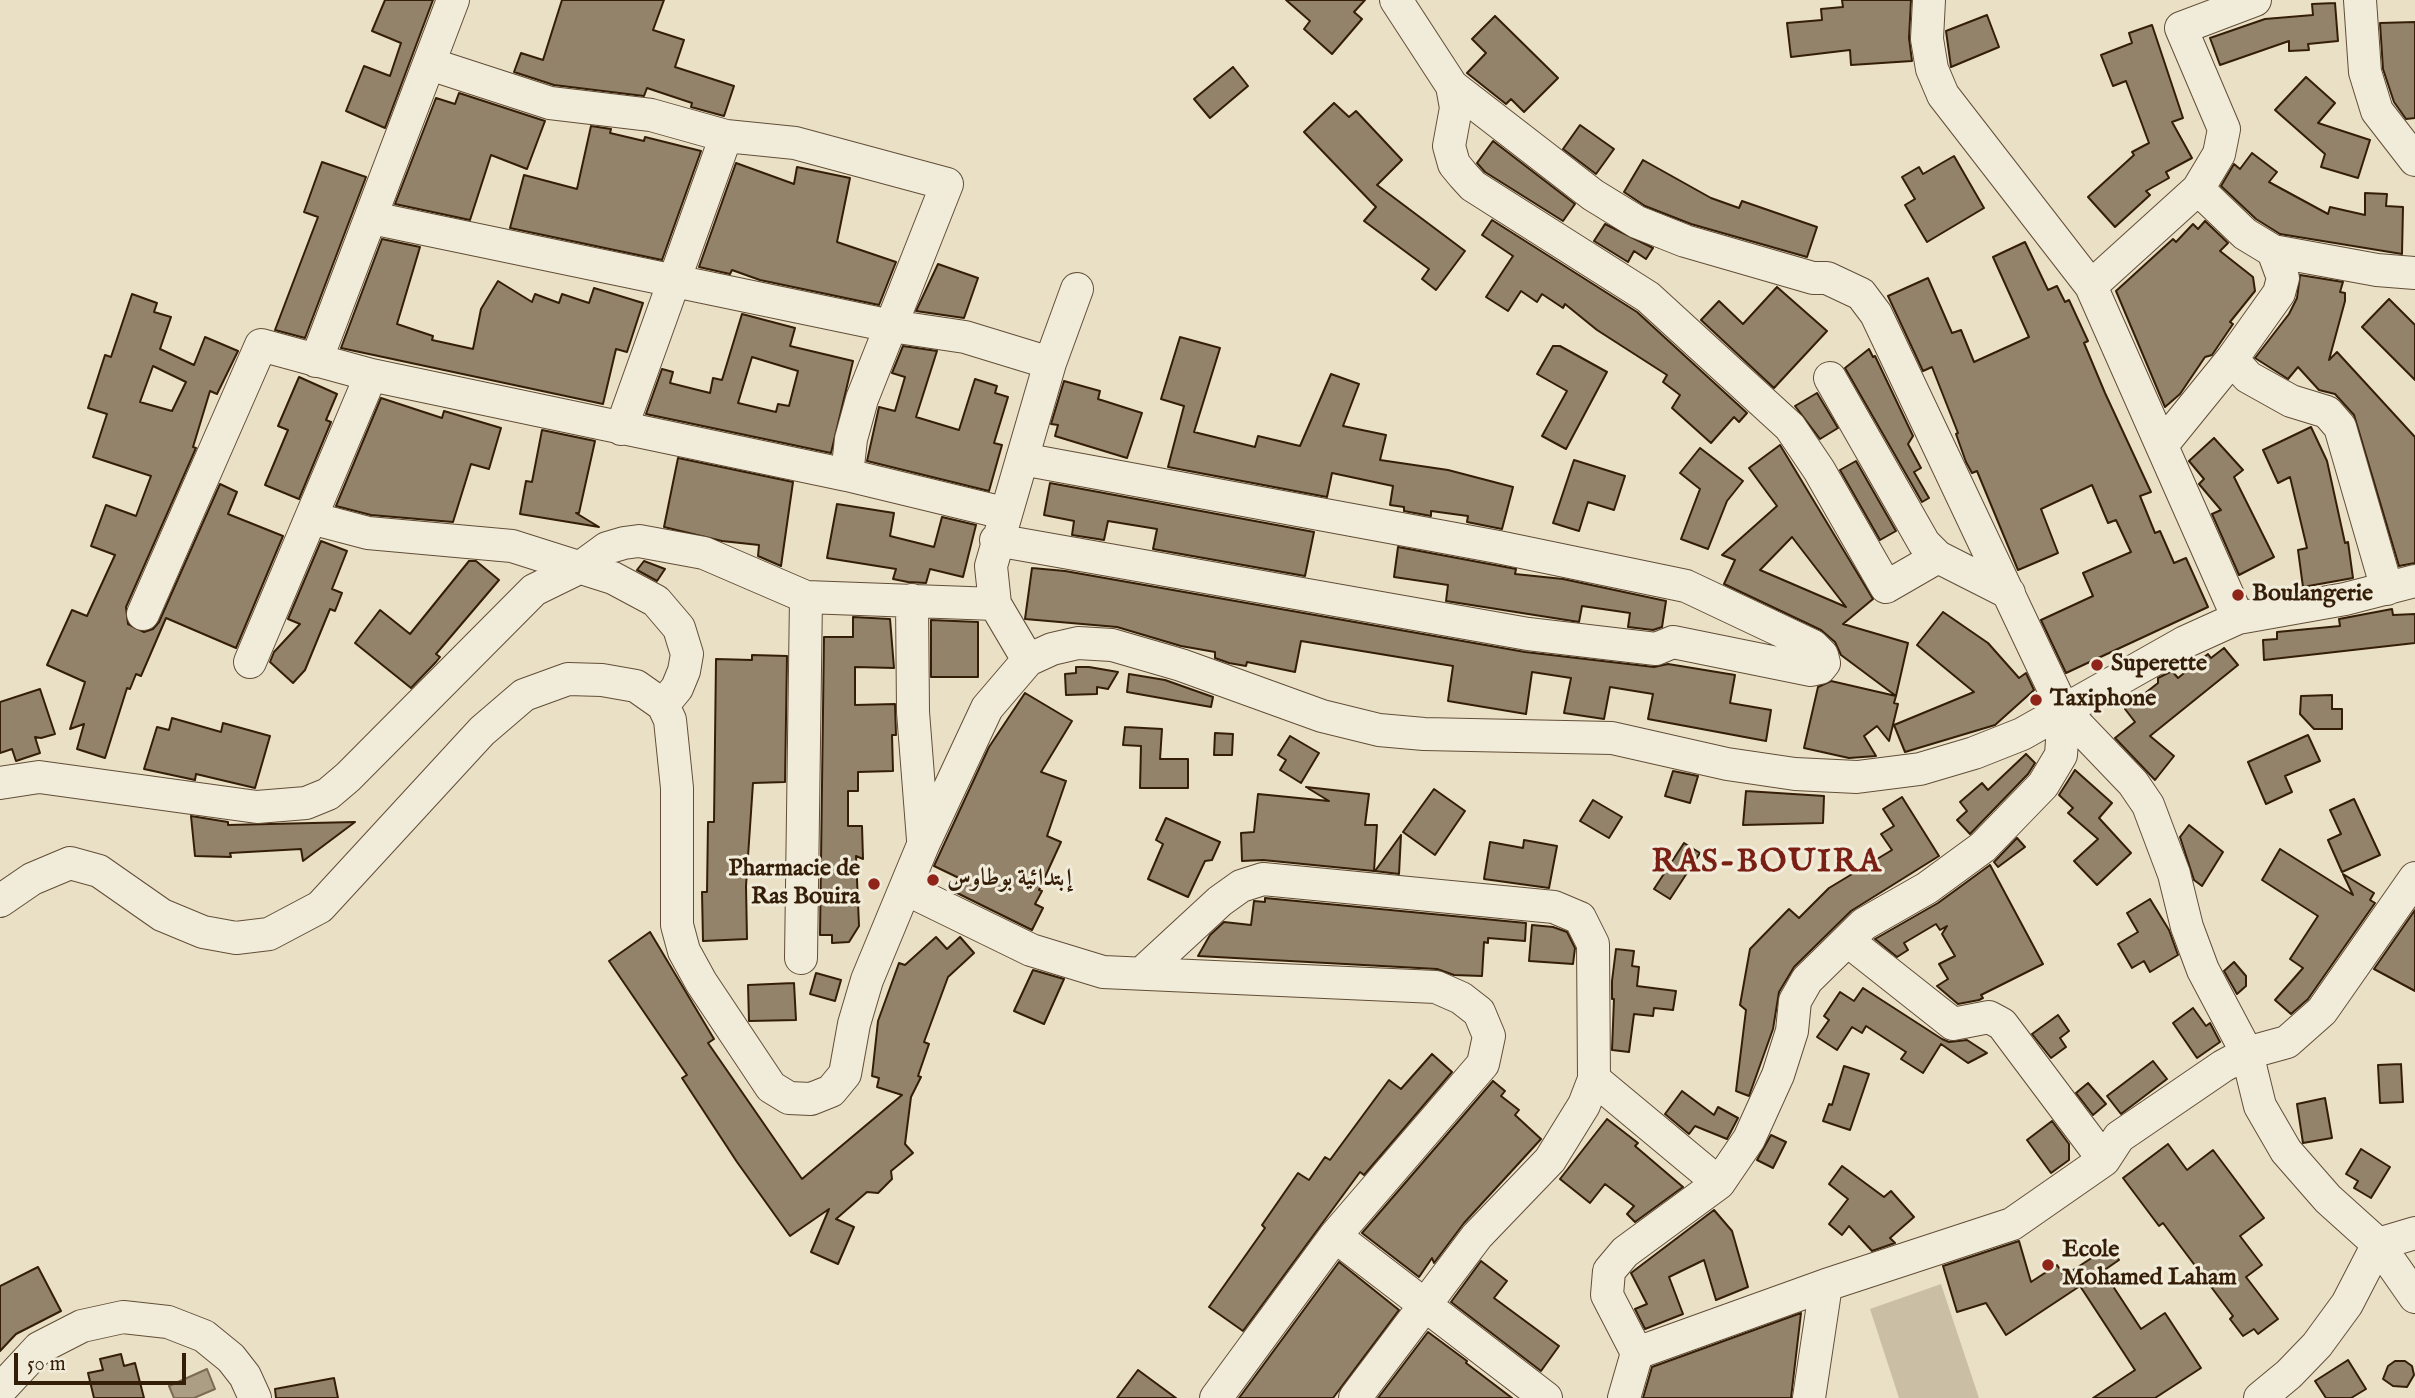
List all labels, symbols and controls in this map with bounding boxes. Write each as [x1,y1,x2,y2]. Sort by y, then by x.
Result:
place label: Boulangerie [2252,581,2373,609]
marker: Boulangerie [2230,587,2246,603]
place label: Superette [2111,651,2207,679]
marker: Superette [2089,657,2105,673]
place label: Taxiphone [2050,686,2156,714]
marker: Taxiphone [2028,692,2044,708]
district label: RAS-BOUIRA [1653,845,1881,883]
place label: Pharmacie de Ras Bouira [729,856,860,912]
place label: إبتدائية بوطاوس [947,866,1072,894]
marker: إبتدائية بوطاوس [925,872,941,888]
marker: Pharmacie de Ras Bouira [866,876,882,892]
place label: Ecole Mohamed Laham [2062,1237,2237,1293]
marker: Ecole Mohamed Laham [2040,1257,2056,1273]
scale bar [18,1338,189,1382]
text: 50 m [27,1351,66,1378]

